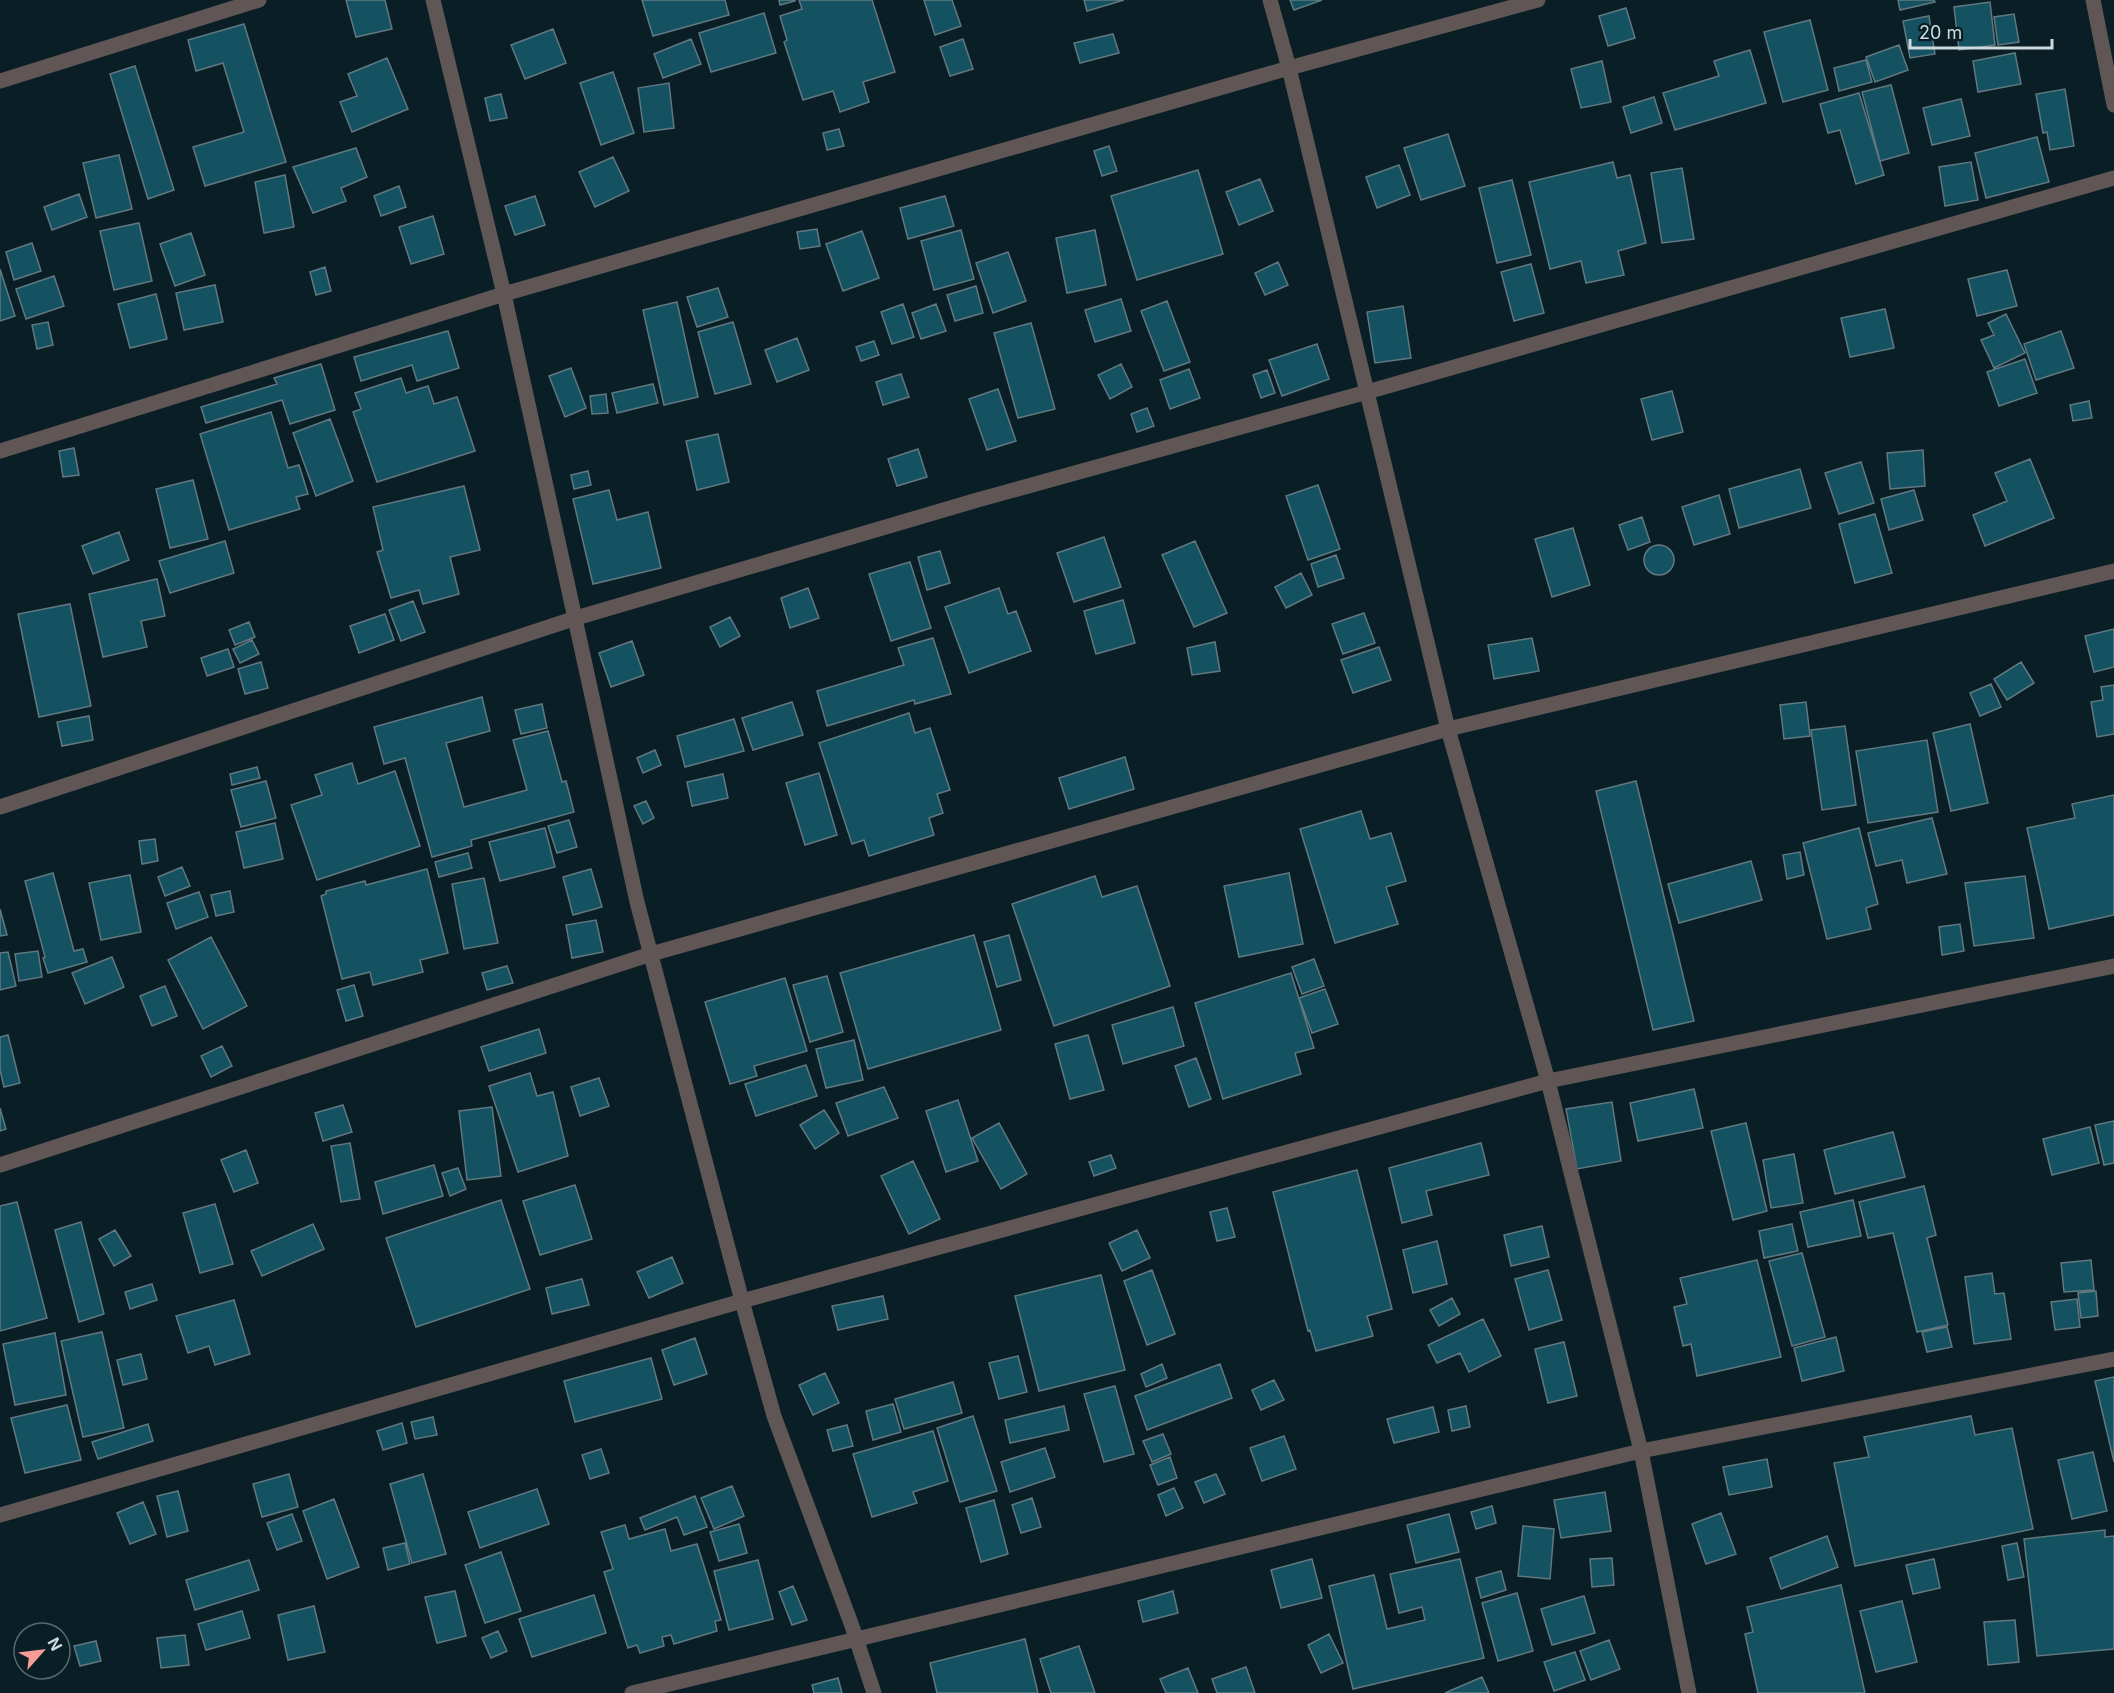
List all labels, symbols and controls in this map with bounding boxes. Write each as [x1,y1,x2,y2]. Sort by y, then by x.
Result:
scale bar [1910,12,2052,50]
text: 20 m [1919,22,1962,43]
north arrow [12,1621,72,1681]
text: N [44,1634,67,1654]

